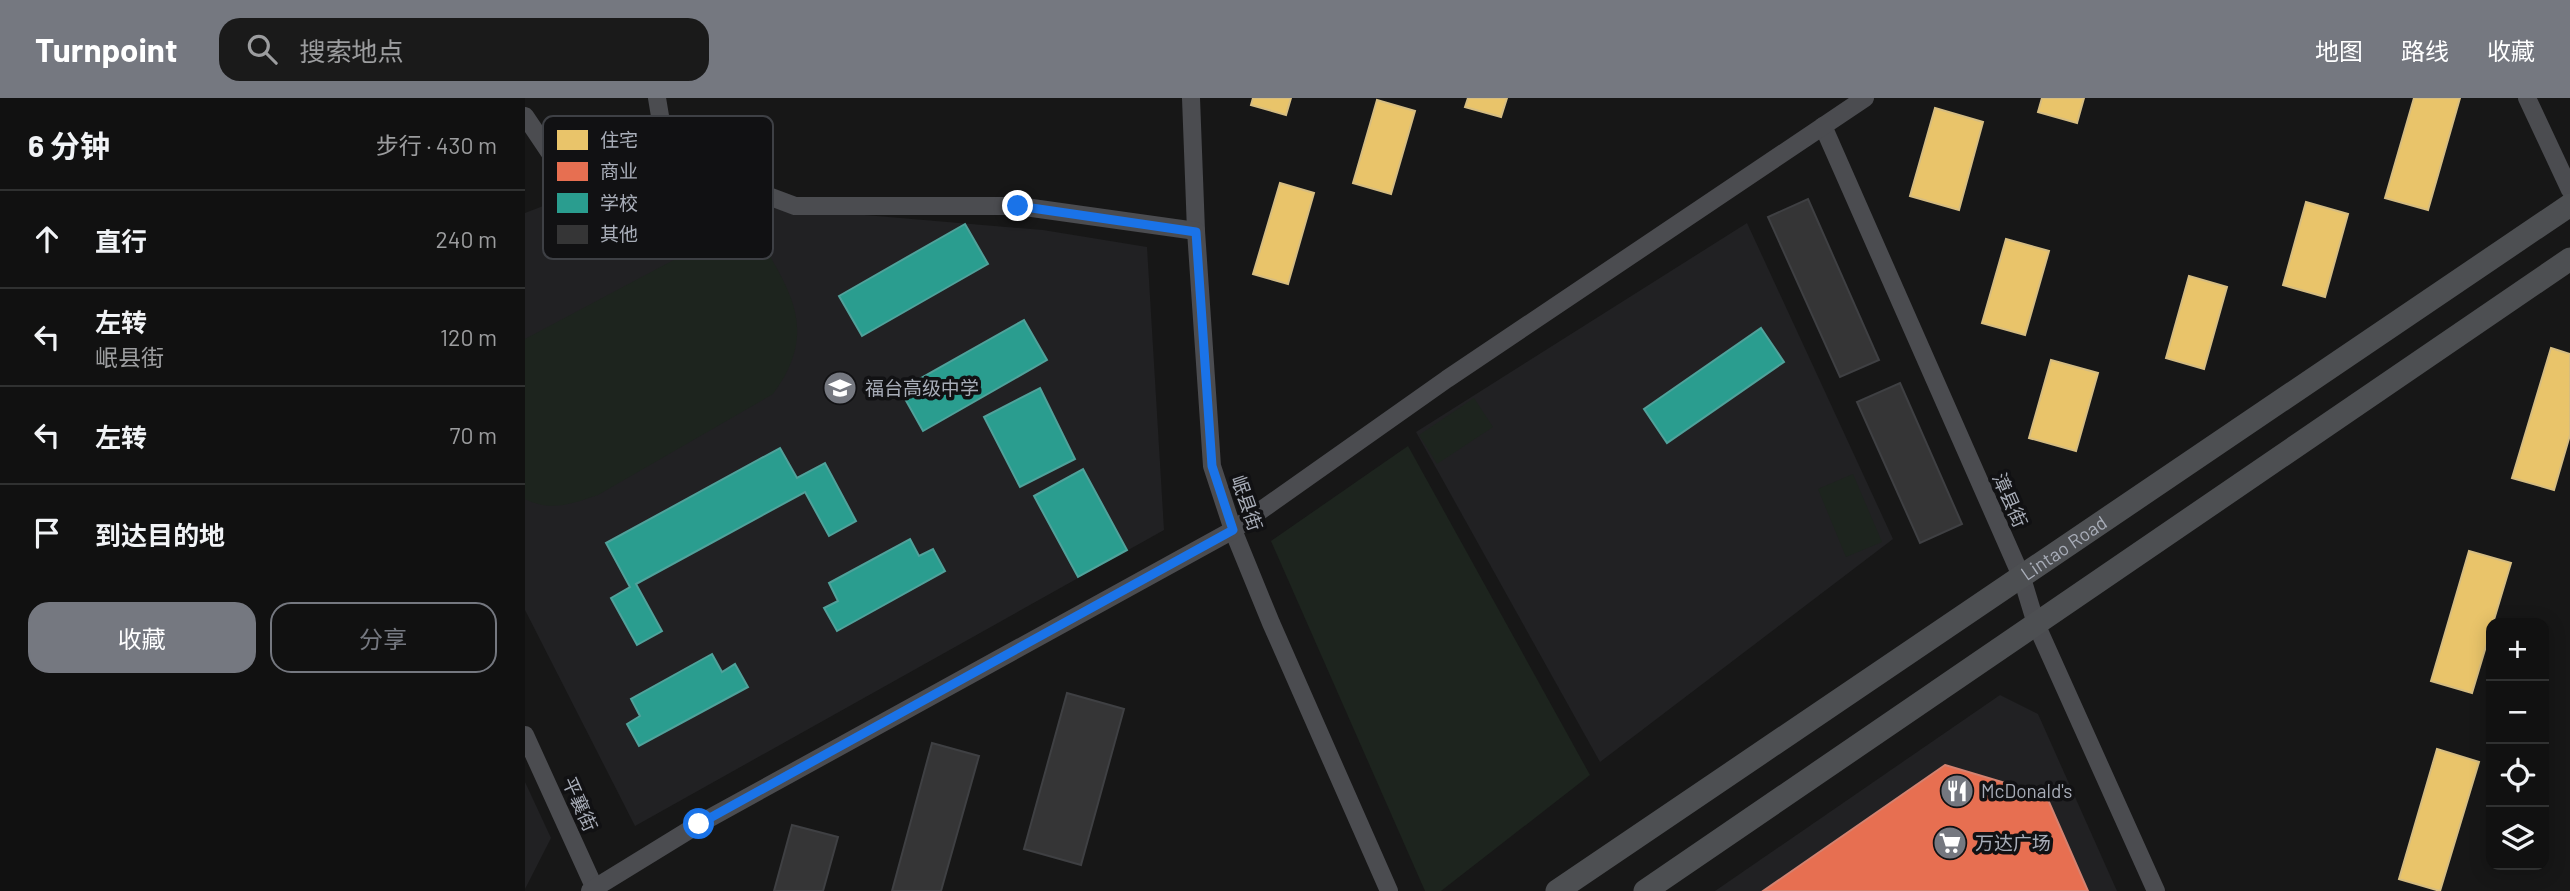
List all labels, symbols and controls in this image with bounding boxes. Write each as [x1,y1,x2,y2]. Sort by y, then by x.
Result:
search box [219,18,709,81]
text: Turnpoint [35,29,177,69]
icon: search [243,30,281,68]
text: 搜索地点 [299,35,403,66]
text: 地图 [2315,36,2363,65]
text: 路线 [2401,36,2449,65]
text: 收藏 [2487,36,2535,65]
legend [543,116,773,259]
text: 6 分钟 [28,127,110,163]
text: 住宅 [600,128,638,151]
text: 步行 · 430 m [376,131,497,159]
text: 商业 [600,159,638,182]
route end [1002,190,1033,221]
text: 学校 [600,191,638,214]
icon: ahead [28,220,66,258]
text: 其他 [600,222,638,245]
text: 直行 [95,225,147,256]
text: 240 m [435,225,497,253]
text: 左转 [95,306,147,337]
icon: left [28,318,66,356]
text: 120 m [440,323,497,351]
text: 岷县街 [95,343,164,371]
school or university icon: 福台高级中学 [821,369,859,407]
place label: 福台高级中学 [865,376,979,399]
icon: left [28,416,66,454]
text: 左转 [95,421,147,452]
text: 70 m [450,421,497,449]
street label: 漳县街 [1988,469,2033,531]
street label: 岷县街 [1227,472,1268,534]
street label: Lintao Road [2016,510,2111,585]
icon: arrive [28,514,66,552]
text: 到达目的地 [95,519,225,550]
button: 收藏 [28,602,256,673]
button: 分享 [270,602,497,673]
map controls [2486,618,2549,870]
button: + [2486,618,2549,681]
button: − [2486,681,2549,744]
button: locate [2486,744,2549,807]
restaurant icon: McDonald's [1938,772,1976,810]
street label: 平襄街 [558,773,603,835]
place label: McDonald's [1981,779,2072,802]
button: layers [2486,807,2549,870]
route start [683,808,714,839]
supermarket icon: 万达广场 [1931,824,1969,862]
place label: 万达广场 [1975,831,2051,854]

